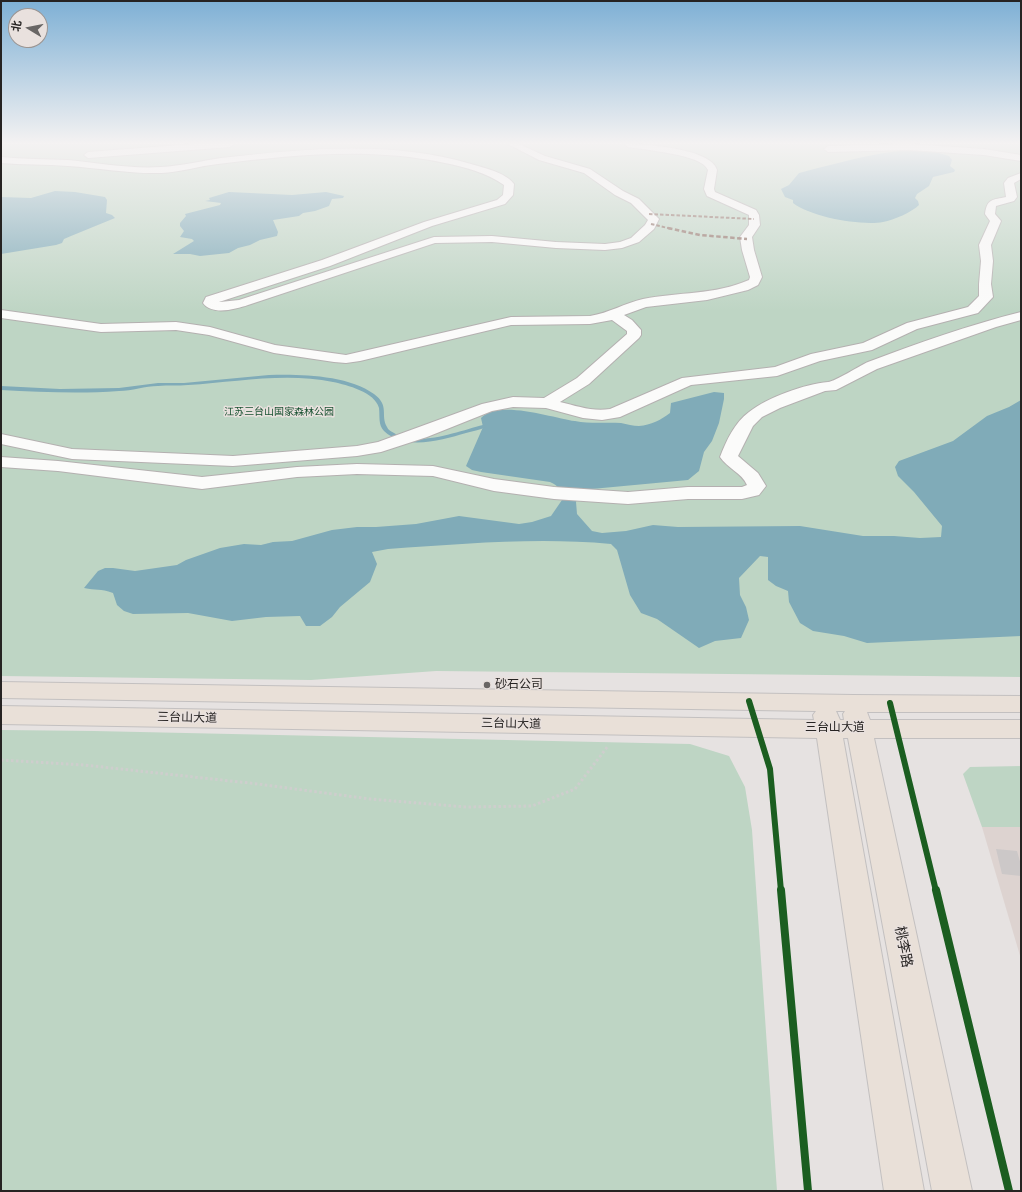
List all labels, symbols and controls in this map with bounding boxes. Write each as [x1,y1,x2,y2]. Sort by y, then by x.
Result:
north arrow [8,8,48,48]
text: 北 [9,19,24,33]
park label: 江苏三台山国家森林公园 [224,406,334,418]
place label: 砂石公司 [495,678,543,692]
marker: 砂石公司 [482,680,492,690]
street label: 三台山大道 [157,710,217,726]
street label: 三台山大道 [481,716,541,732]
street label: 三台山大道 [805,721,865,735]
street label: 桃李路 [891,925,915,969]

